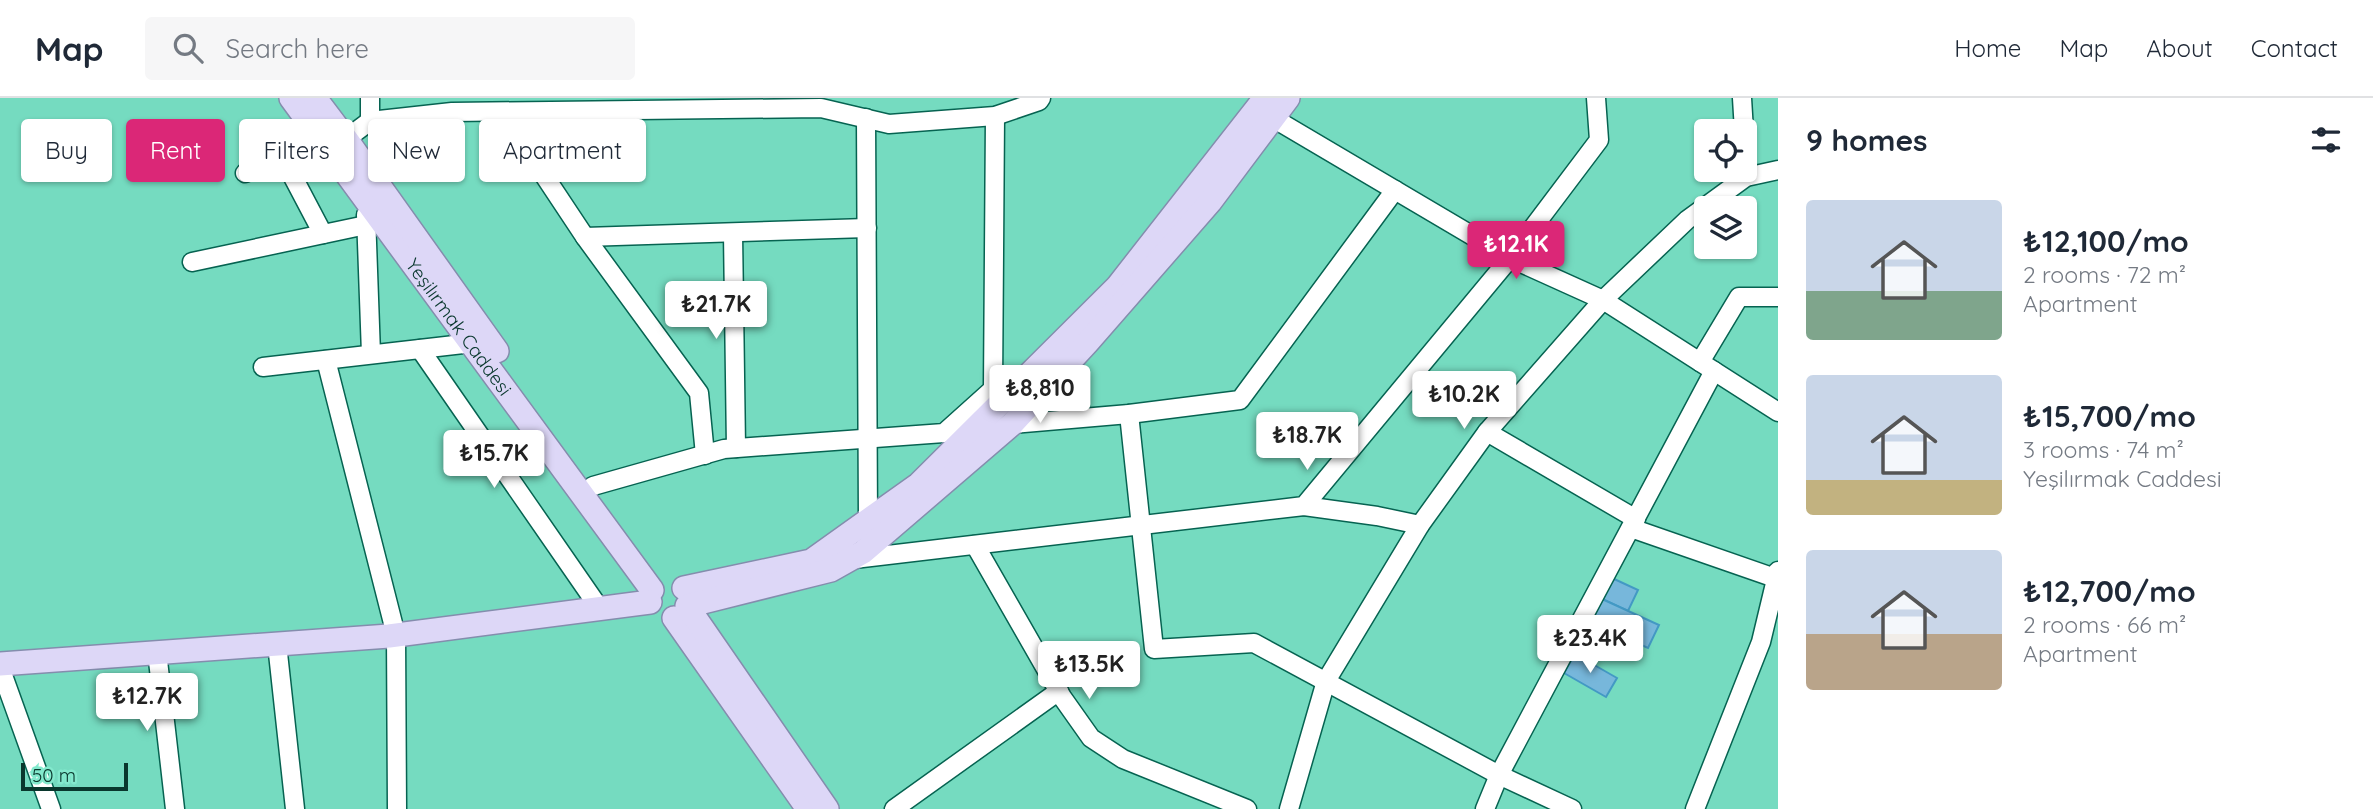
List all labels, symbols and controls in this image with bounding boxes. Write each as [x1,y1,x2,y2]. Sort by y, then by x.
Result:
search box [145,17,635,80]
text: Map [35,28,103,69]
icon: search [169,29,207,67]
text: Search here [225,32,369,65]
text: Home [1954,33,2021,63]
text: Map [2059,33,2108,63]
text: About [2146,33,2213,63]
text: Contact [2251,33,2338,63]
chip: Buy [21,119,112,182]
chip: Rent [126,119,225,182]
chip: Filters [239,119,354,182]
chip: New [368,119,465,182]
chip: Apartment [479,119,646,182]
map controls [1694,119,1757,259]
button: locate [1694,119,1757,182]
text: 9 homes [1806,121,1928,159]
icon: filters [2307,121,2345,159]
button: layers [1694,196,1757,259]
pin: ₺12.1K [1459,222,1573,281]
text: ₺12,100/mo [2023,222,2189,260]
icon: home [1862,228,1946,312]
text: ₺12.1K [1483,229,1549,258]
street label: Yeşilırmak Caddesi [401,254,517,400]
text: 2 rooms · 72 m² [2023,260,2186,289]
pin: ₺21.7K [659,282,773,341]
text: ₺21.7K [681,289,751,318]
text: Apartment [2023,289,2137,318]
pin: ₺8,810 [983,366,1097,425]
pin: ₺10.2K [1407,372,1521,431]
text: ₺8,810 [1005,373,1075,402]
text: ₺10.2K [1428,379,1500,408]
text: ₺15,700/mo [2023,397,2196,435]
icon: home [1862,403,1946,487]
pin: ₺18.7K [1250,412,1364,472]
text: ₺18.7K [1272,420,1342,449]
pin: ₺15.7K [437,430,551,490]
text: 3 rooms · 74 m² [2023,435,2184,464]
text: ₺15.7K [459,438,529,467]
text: Yeşilırmak Caddesi [2023,464,2222,493]
text: ₺12,700/mo [2023,572,2196,610]
icon: home [1862,578,1946,662]
text: 2 rooms · 66 m² [2023,610,2186,639]
pin: ₺23.4K [1533,616,1647,675]
text: ₺23.4K [1553,623,1627,652]
text: Apartment [2023,639,2137,668]
pin: ₺13.5K [1032,642,1146,701]
text: ₺13.5K [1054,649,1124,678]
pin: ₺12.7K [90,674,204,733]
text: ₺12.7K [112,681,182,710]
scale bar [21,760,128,792]
text: 50 m [32,763,76,787]

